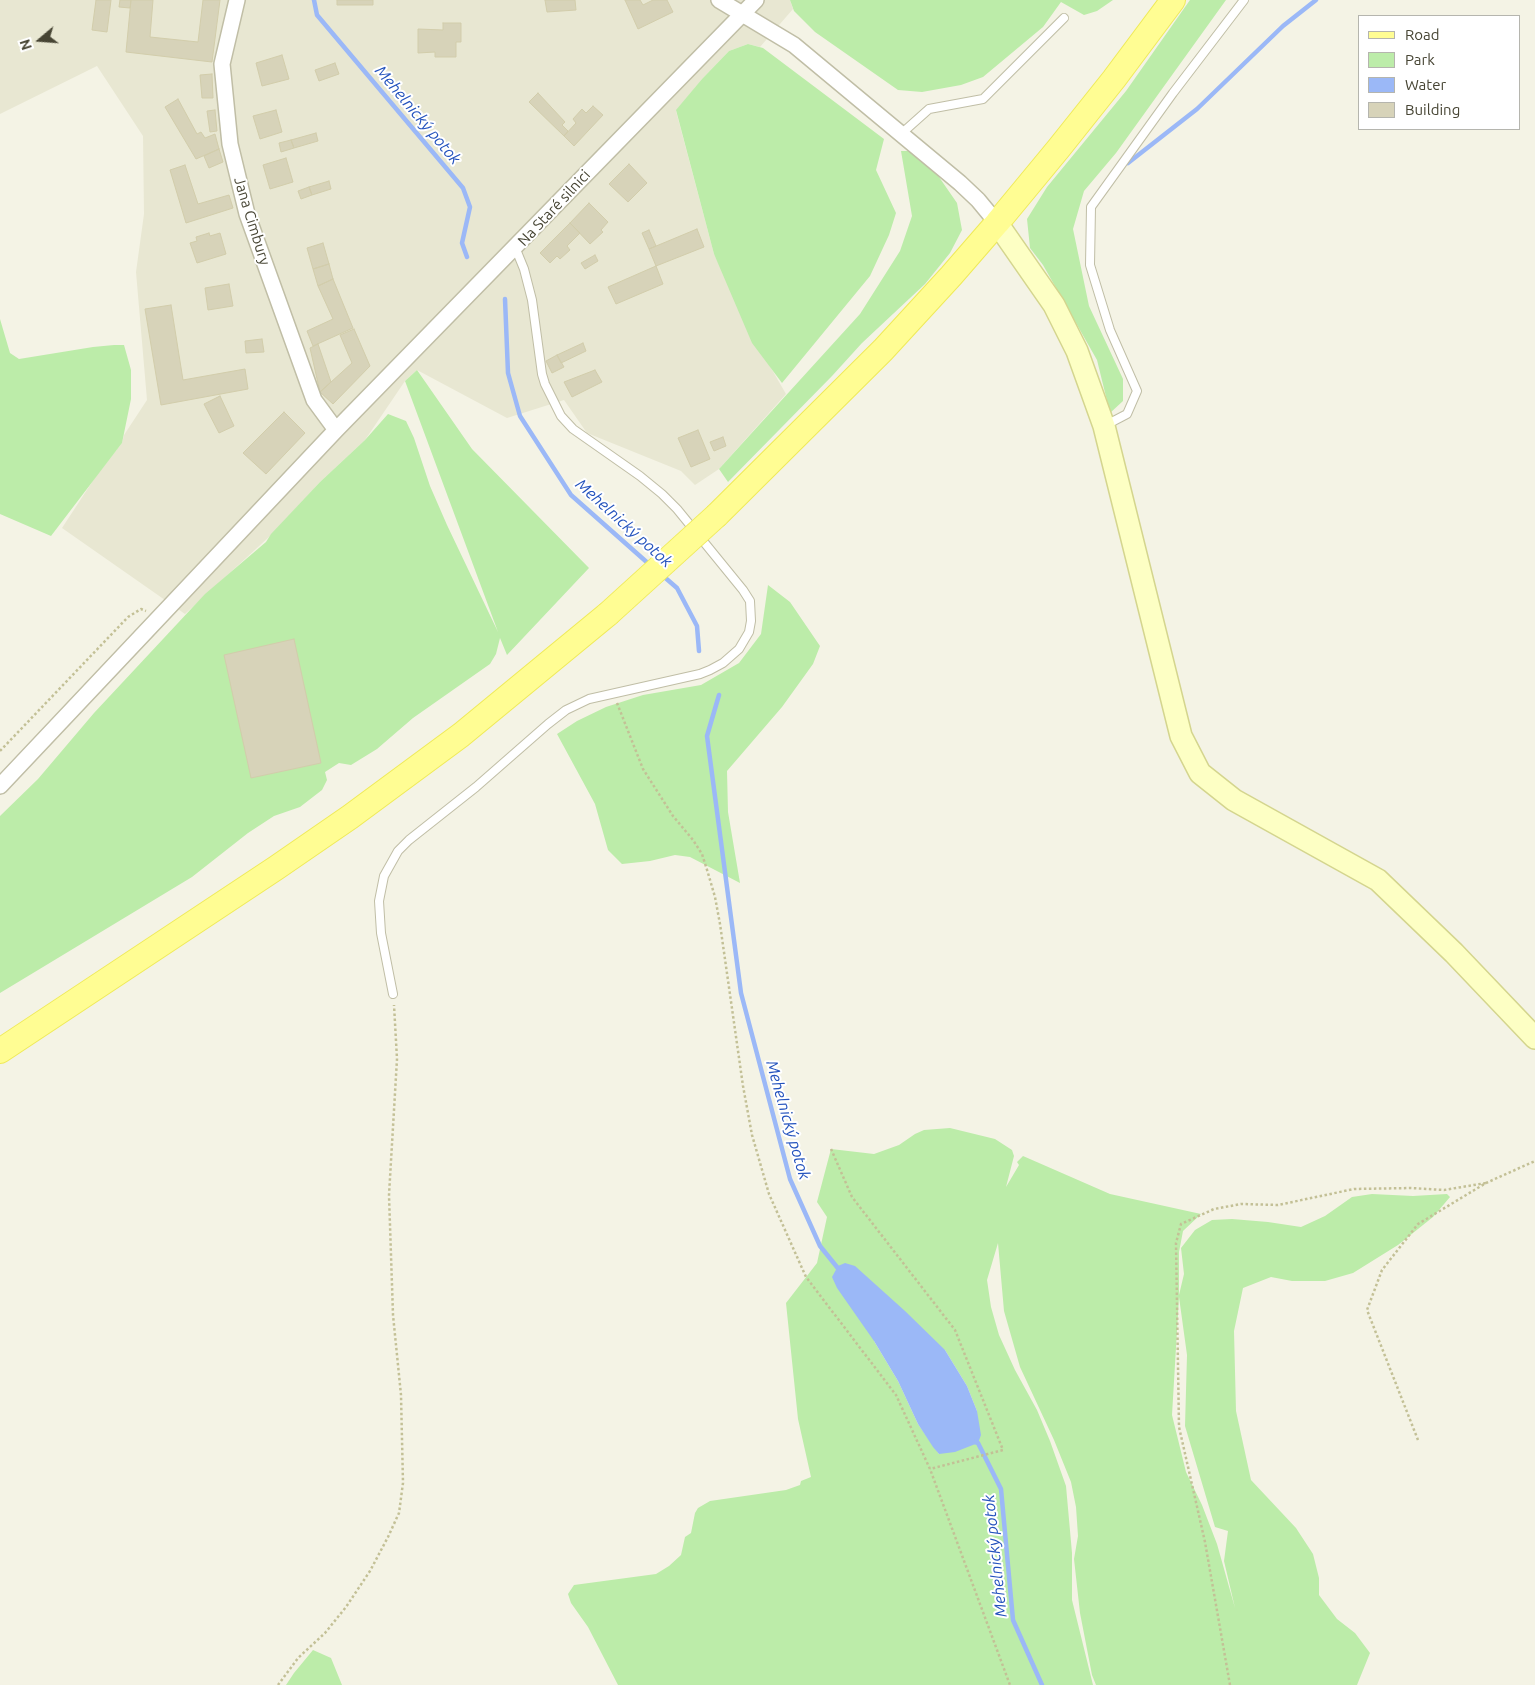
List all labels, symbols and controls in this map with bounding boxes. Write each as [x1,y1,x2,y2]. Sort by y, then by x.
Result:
north arrow [15,15,65,65]
legend [1358,15,1520,130]
text: Road [1405,26,1440,43]
text: N [17,37,35,52]
text: Park [1405,51,1435,68]
water label: Mehelnický potok [371,62,465,168]
text: Water [1405,76,1446,93]
text: Building [1405,101,1460,118]
street label: Na Staré silnici [514,166,594,250]
street label: Jana Cimbury [230,175,274,267]
water label: Mehelnický potok [572,475,676,571]
water label: Mehelnický potok [762,1058,814,1182]
water label: Mehelnický potok [979,1494,1011,1618]

